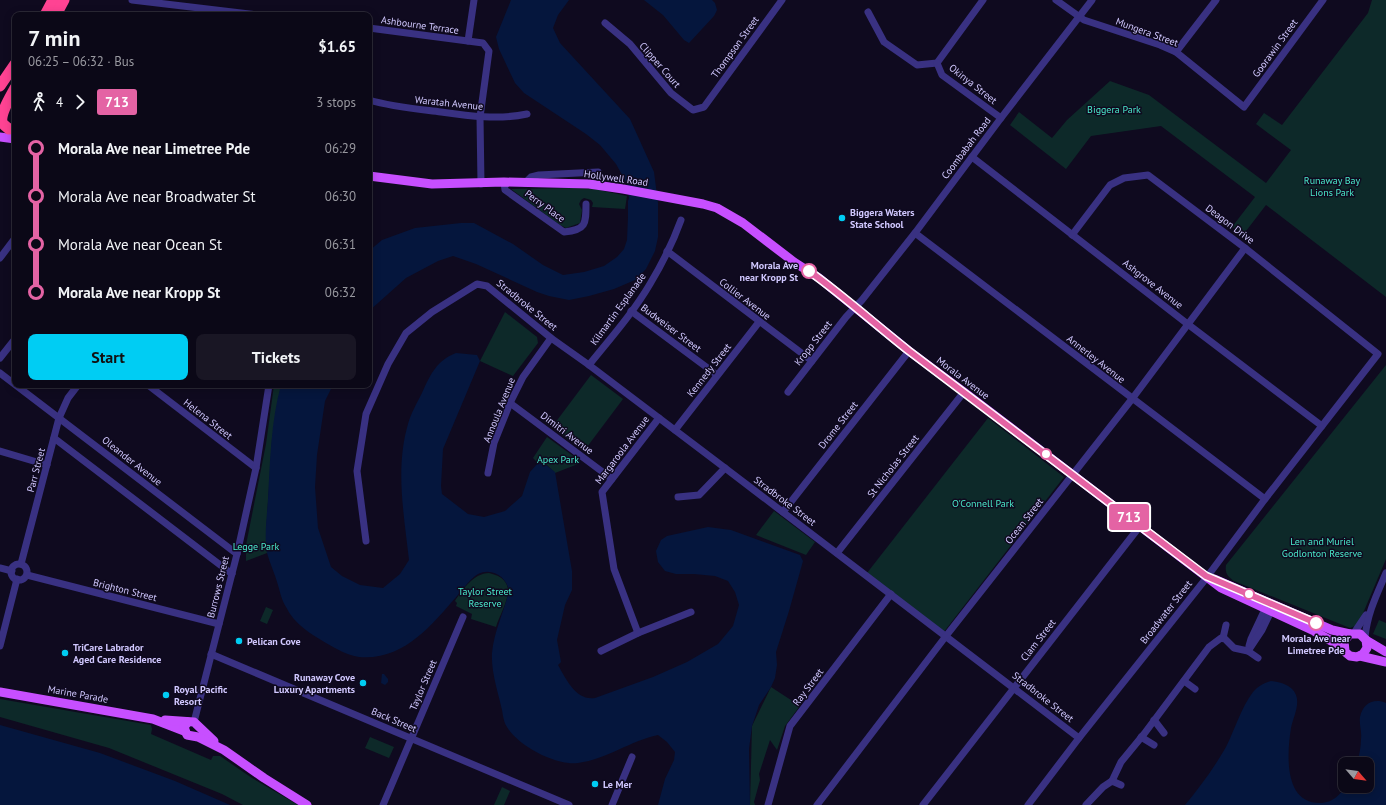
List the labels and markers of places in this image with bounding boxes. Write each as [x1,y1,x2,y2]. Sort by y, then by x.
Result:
place label: Biggera Waters State School [850,206,915,231]
marker: Biggera Waters State School [837,213,847,223]
place label: Morala Ave near Kropp St [739,259,799,284]
marker: Morala Ave near Kropp St [801,263,817,279]
unlabelled marker [1040,448,1052,460]
unlabelled marker [1243,588,1255,600]
marker: Morala Ave near Limetree Pde [1308,615,1324,631]
place label: Morala Ave near Limetree Pde [1282,632,1351,657]
place label: Pelican Cove [247,635,300,648]
marker: Pelican Cove [234,636,244,646]
place label: TriCare Labrador Aged Care Residence [73,641,161,666]
marker: TriCare Labrador Aged Care Residence [60,648,70,658]
place label: Runaway Cove Luxury Apartments [274,671,355,696]
marker: Runaway Cove Luxury Apartments [358,678,368,688]
place label: Royal Pacific Resort [174,683,228,708]
marker: Royal Pacific Resort [161,690,171,700]
place label: Le Mer [603,778,632,791]
marker: Le Mer [590,779,600,789]

